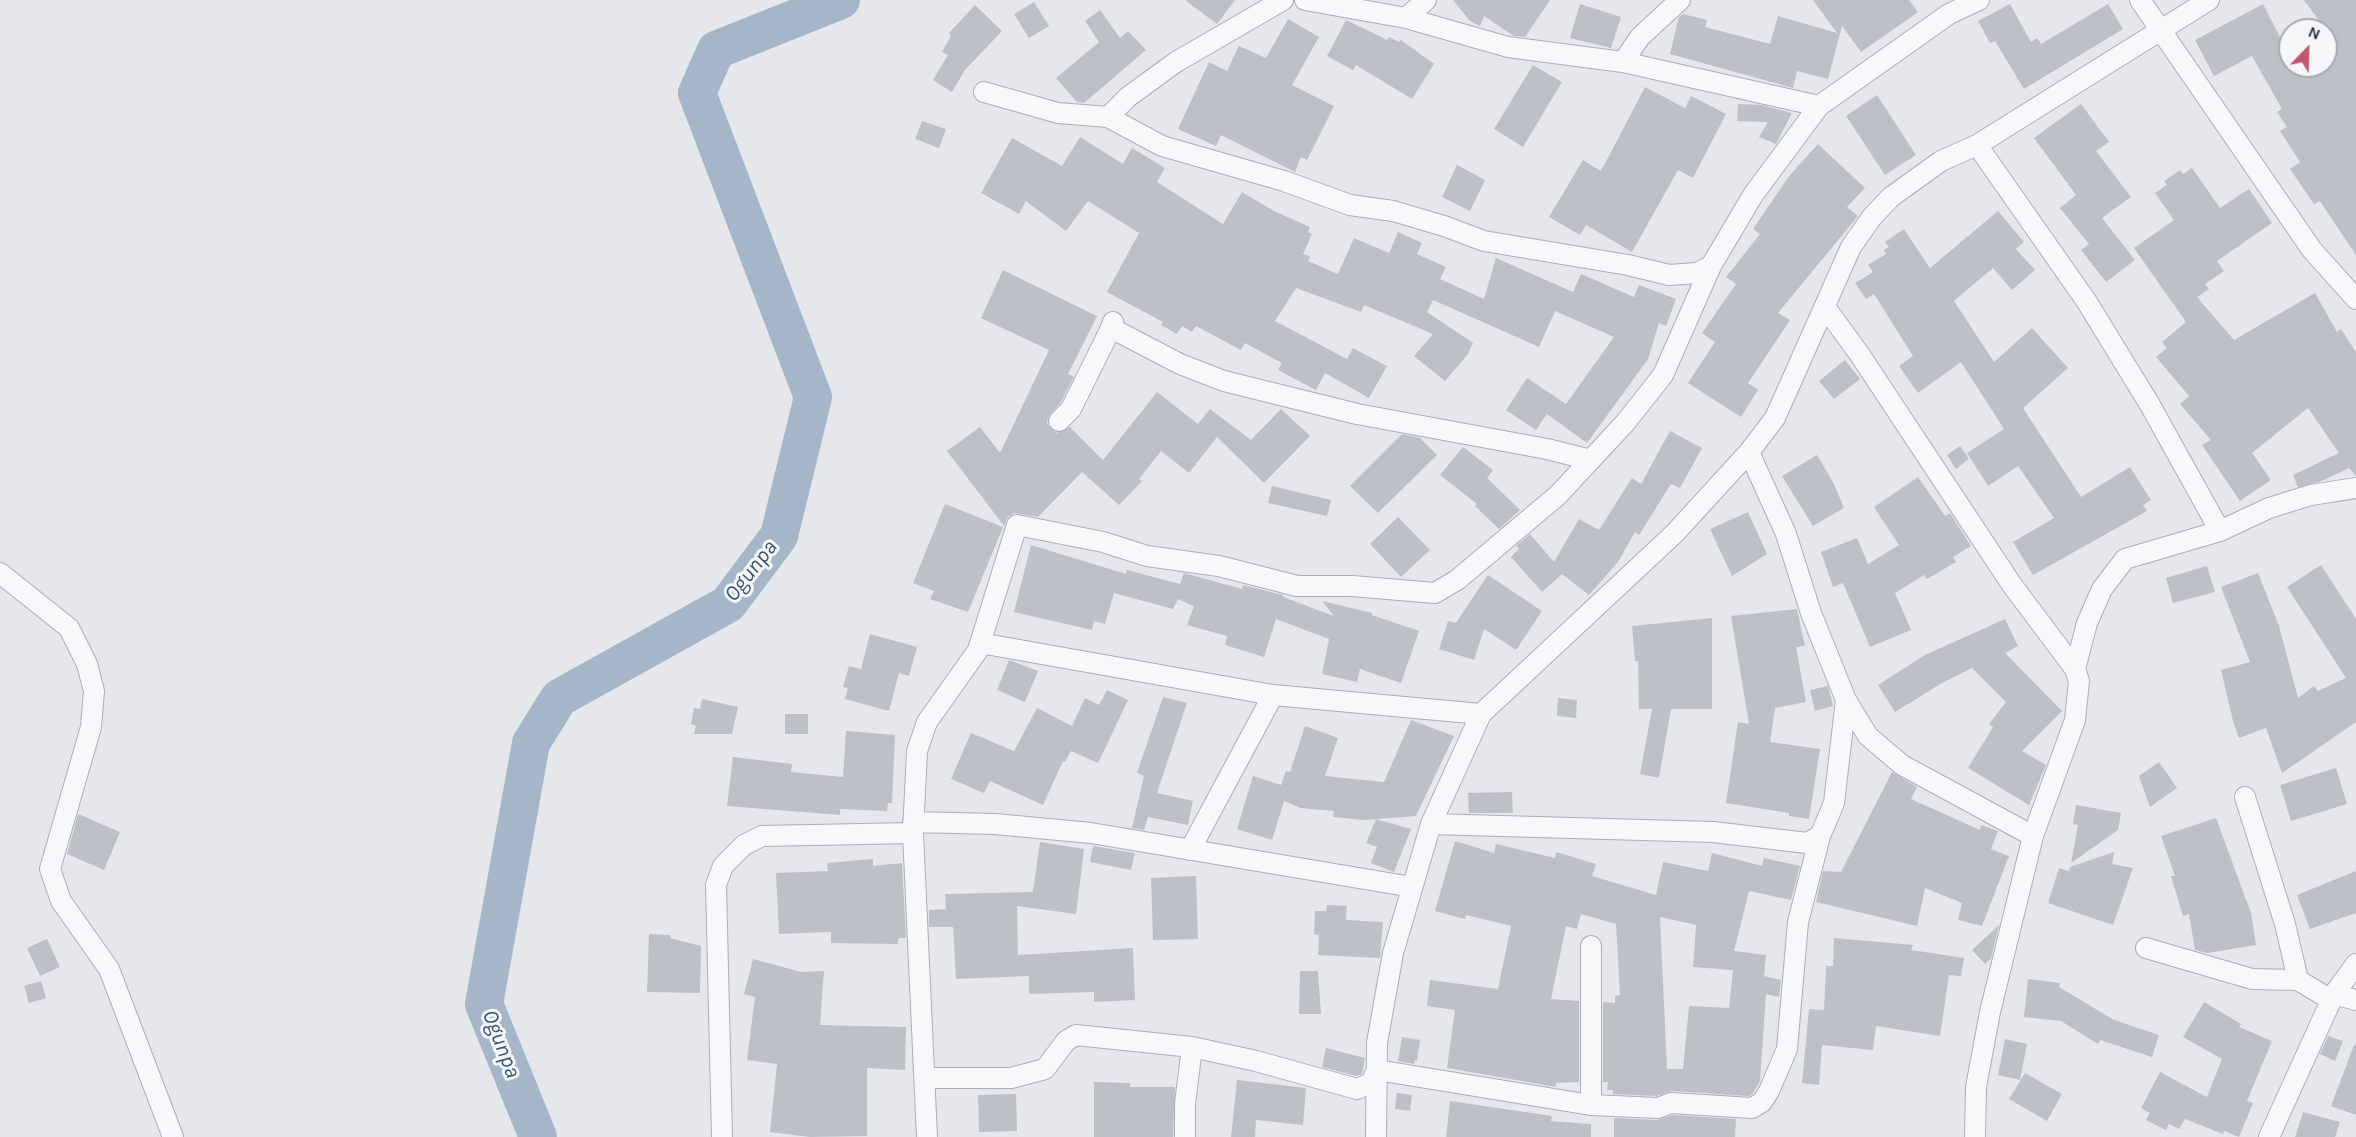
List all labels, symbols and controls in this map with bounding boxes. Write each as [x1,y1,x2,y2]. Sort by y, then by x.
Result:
north arrow [2278,18,2338,78]
text: N [2305,22,2323,44]
water label: Ogunpa [719,535,783,607]
water label: Ogunpa [476,1006,526,1082]

